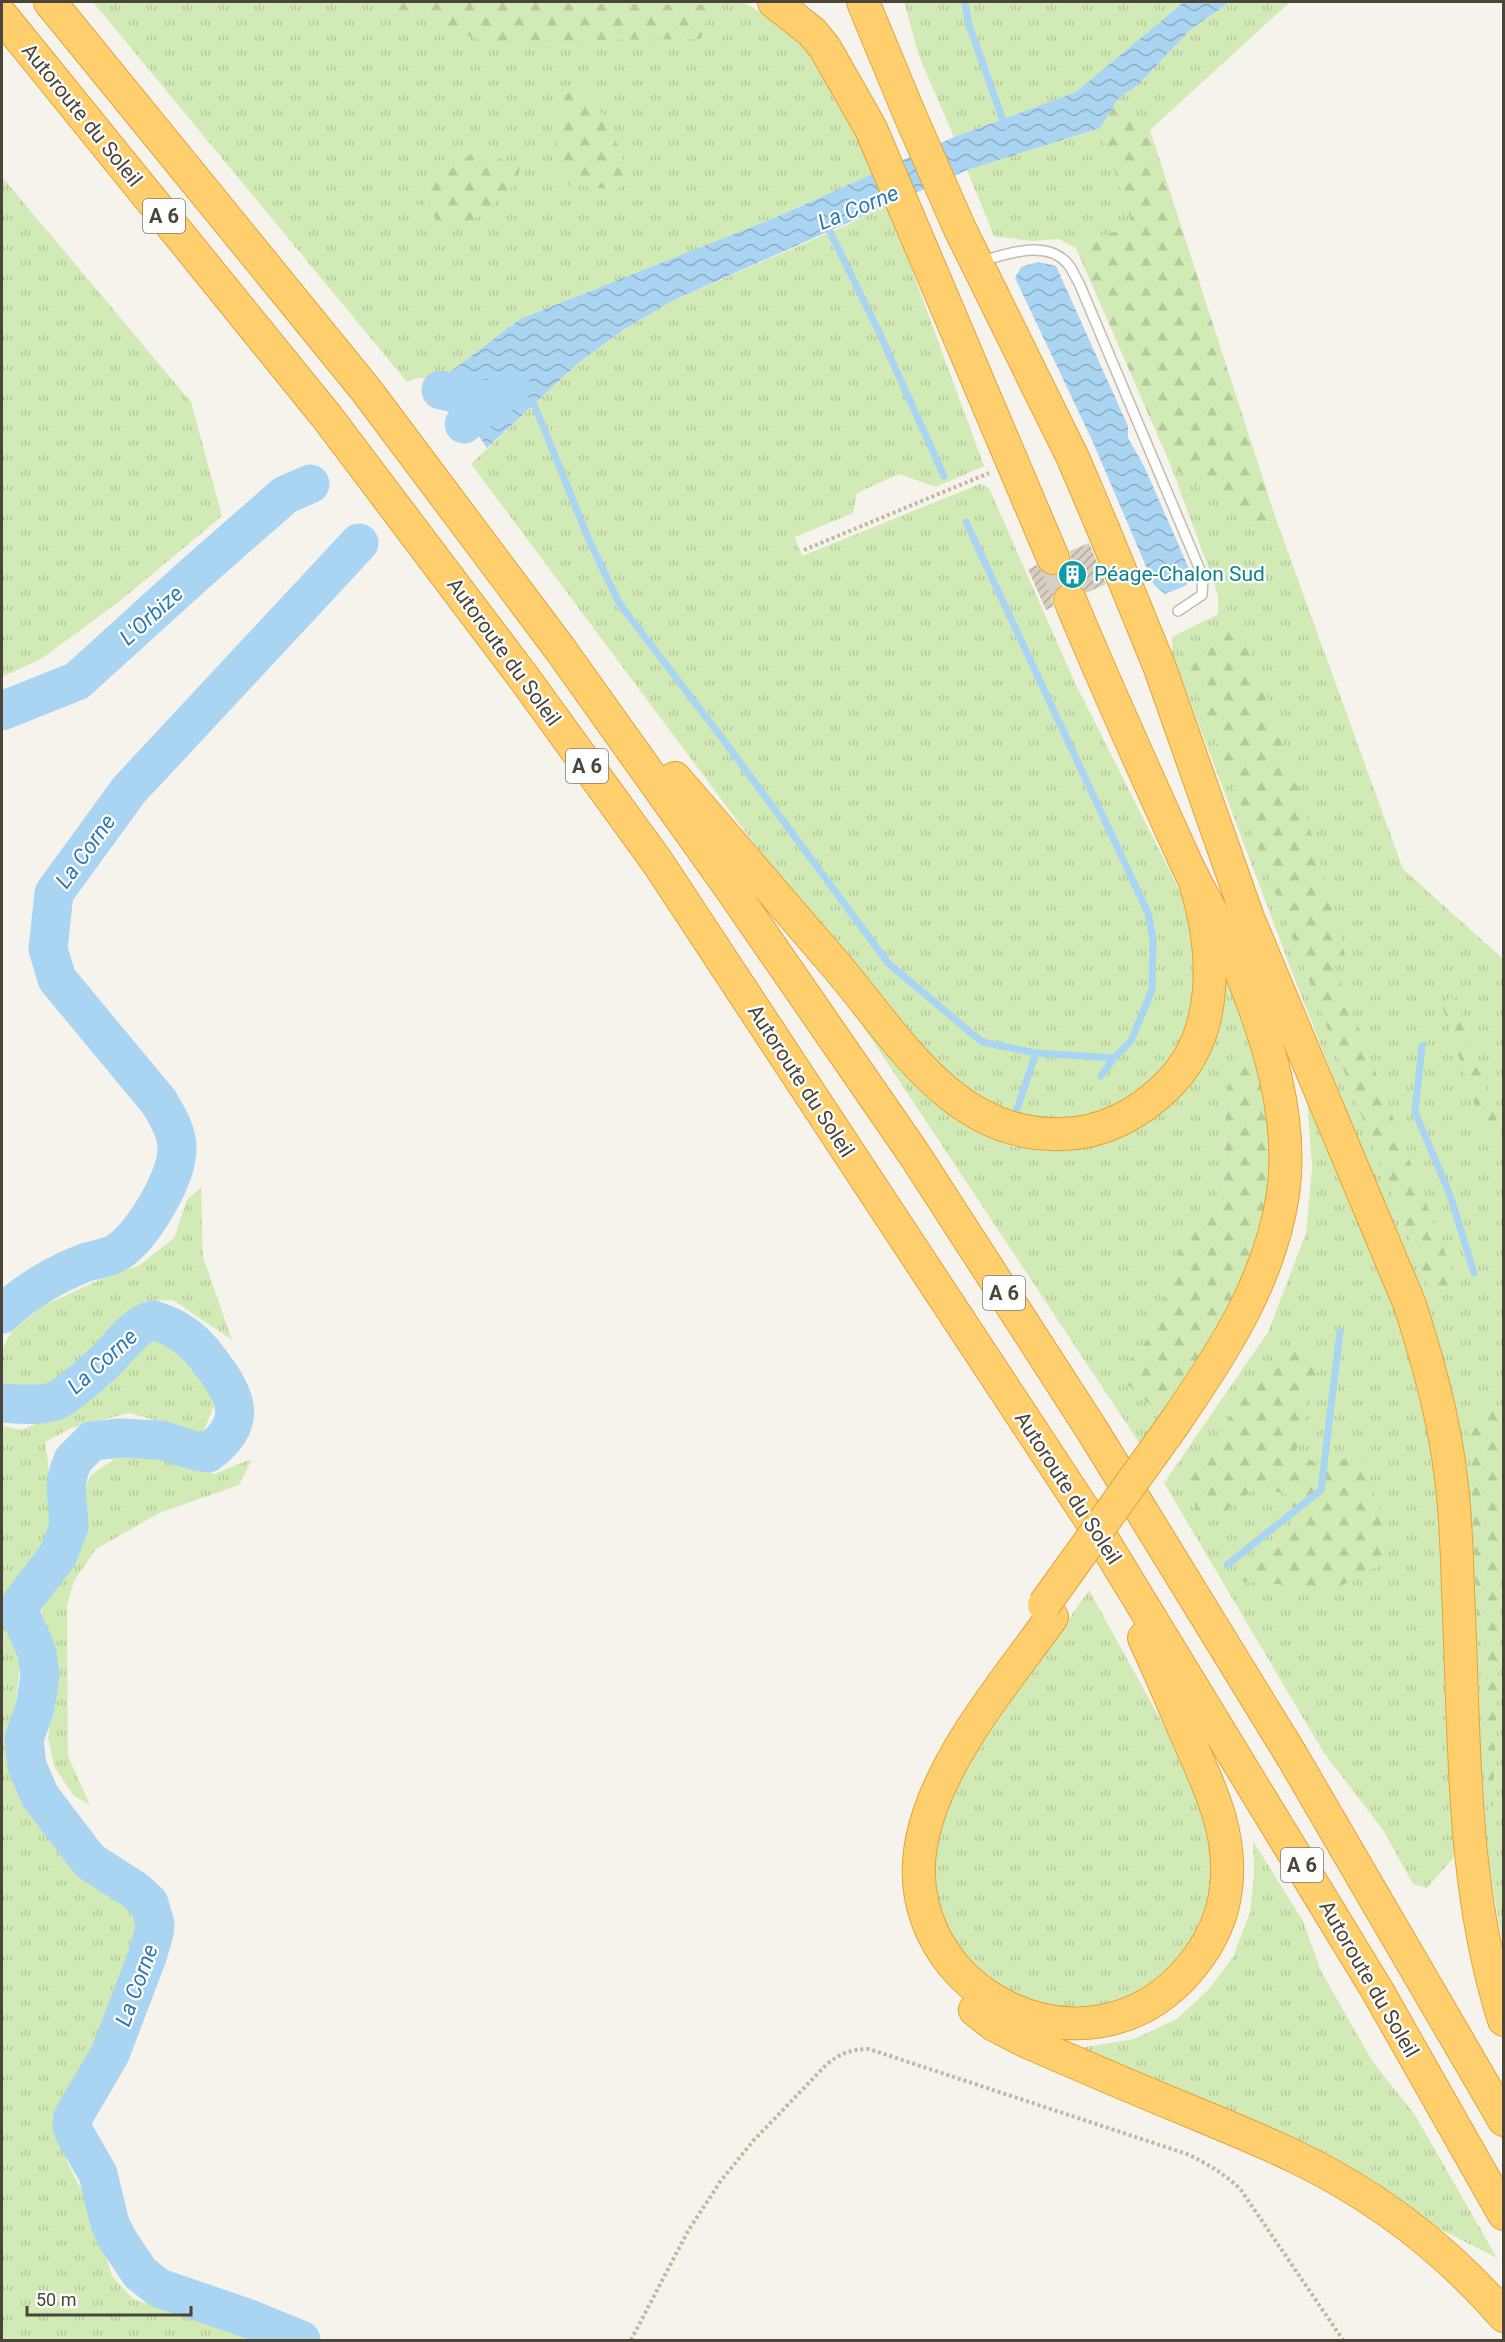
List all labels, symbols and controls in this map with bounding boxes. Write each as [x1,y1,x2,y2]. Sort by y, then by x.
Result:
street label: Autoroute du Soleil [17,39,147,191]
water label: La Corne [814,180,902,235]
road number: A 6 [143,199,185,233]
building icon: Péage-Chalon Sud [1057,558,1089,590]
place label: Péage-Chalon Sud [1094,562,1265,586]
street label: Autoroute du Soleil [442,573,566,731]
water label: L'Orbize [115,581,188,650]
road number: A 6 [566,749,608,783]
water label: La Corne [50,810,120,893]
street label: Autoroute du Soleil [743,1000,859,1162]
road number: A 6 [983,1276,1025,1310]
water label: La Corne [62,1324,142,1399]
street label: Autoroute du Soleil [1010,1407,1126,1569]
road number: A 6 [1281,1848,1323,1882]
street label: Autoroute du Soleil [1314,1896,1424,2062]
water label: La Corne [110,1941,163,2029]
scale bar [27,2279,190,2317]
text: 50 m [36,2289,76,2310]

